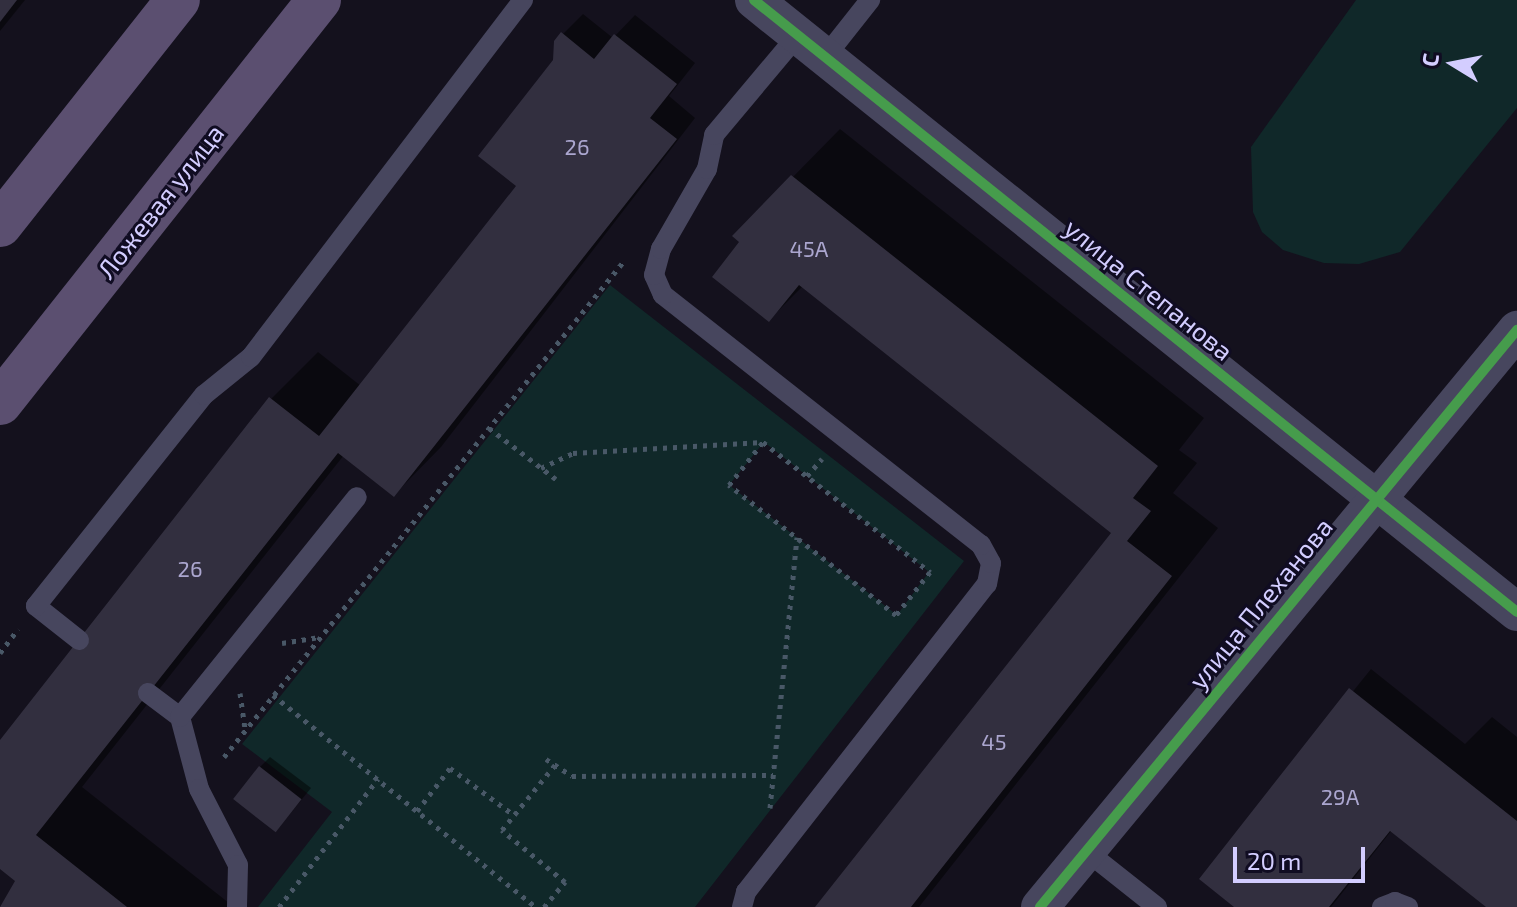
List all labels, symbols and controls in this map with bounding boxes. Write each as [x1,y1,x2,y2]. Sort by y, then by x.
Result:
north arrow [1413,24,1493,104]
text: С [1415,51,1443,68]
street label: Ложевая улица [90,118,230,284]
house number: 26 [565,134,589,160]
street label: улица Степанова [1058,211,1240,367]
house number: 45А [789,236,829,262]
street label: улица Плеханова [1181,511,1339,695]
house number: 26 [178,556,202,582]
house number: 45 [981,729,1007,755]
house number: 29А [1321,784,1359,810]
scale bar [1237,831,1369,881]
text: 20 m [1247,846,1301,875]

